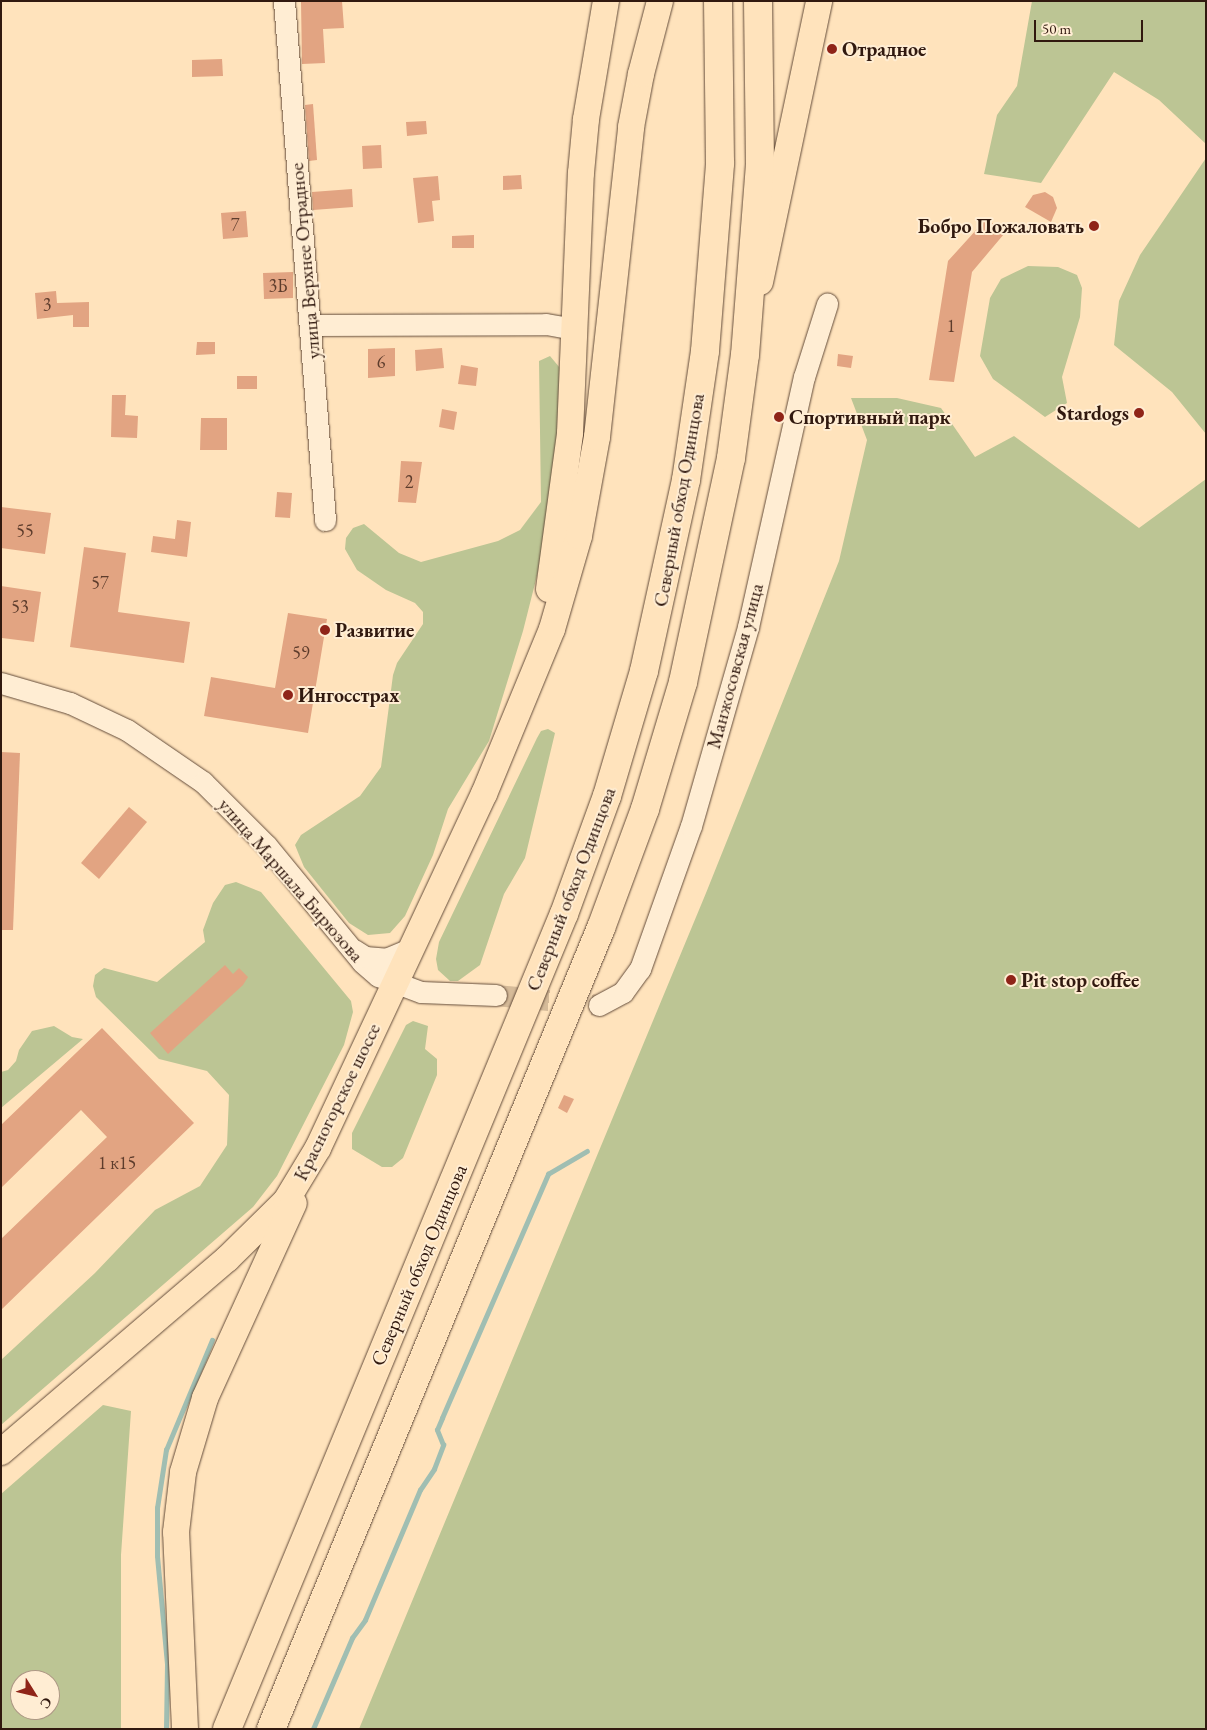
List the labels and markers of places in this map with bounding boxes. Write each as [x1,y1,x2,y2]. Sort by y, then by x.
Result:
place label: Отрадное [842,37,926,61]
marker: Отрадное [826,43,838,55]
place label: Бобро Пожаловать [918,214,1084,238]
marker: Бобро Пожаловать [1088,220,1100,232]
place label: Stardogs [1057,401,1129,425]
place label: Спортивный парк [789,405,951,429]
marker: Stardogs [1133,407,1145,419]
marker: Спортивный парк [773,411,785,423]
place label: Развитие [335,618,414,642]
marker: Развитие [319,624,331,636]
place label: Ингосстрах [298,683,399,707]
marker: Ингосстрах [282,689,294,701]
place label: Pit stop coffee [1021,968,1139,992]
marker: Pit stop coffee [1005,974,1017,986]

